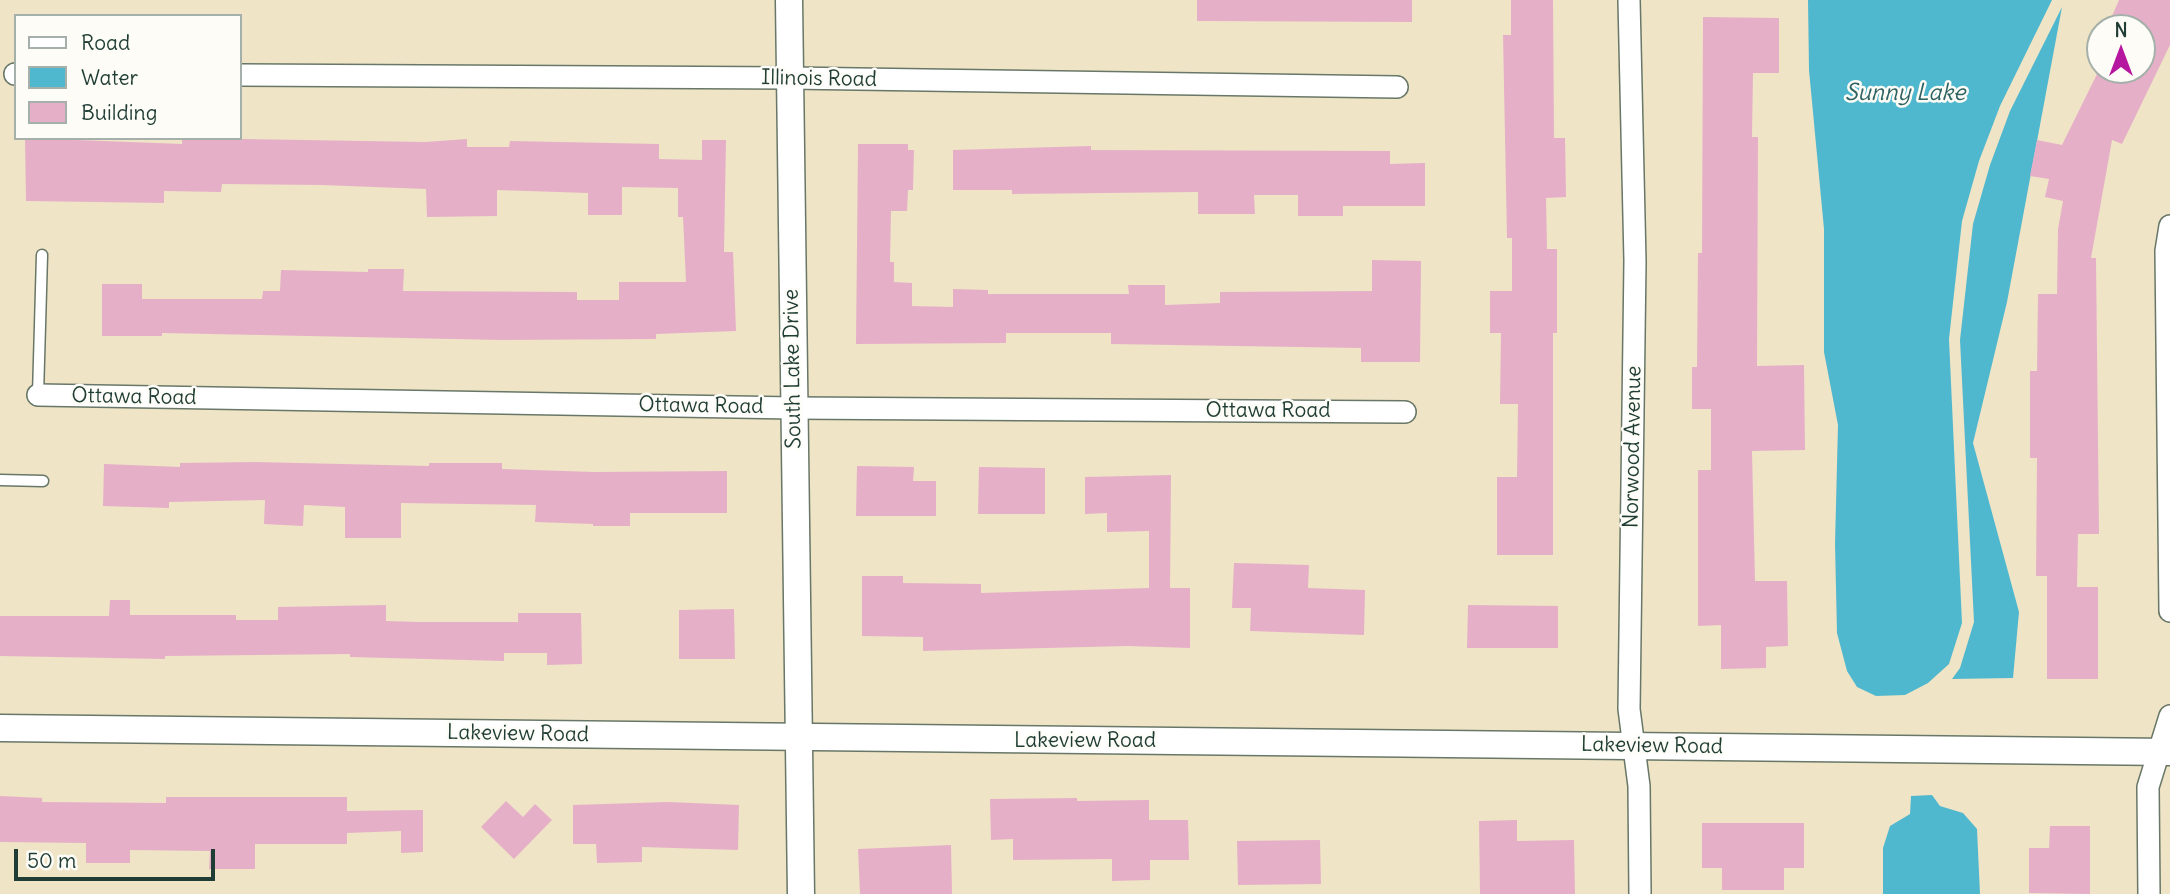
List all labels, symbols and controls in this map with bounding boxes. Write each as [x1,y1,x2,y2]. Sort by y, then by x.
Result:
legend [14,14,242,140]
north arrow [2086,14,2156,84]
text: N [2114,18,2128,42]
text: Road [81,29,130,56]
text: Water [81,64,138,91]
street label: Illinois Road [761,65,877,93]
water label: Sunny Lake [1845,79,1965,107]
text: Building [81,99,157,126]
street label: South Lake Drive [779,289,807,449]
street label: Norwood Avenue [1619,366,1647,528]
street label: Ottawa Road [71,383,197,411]
street label: Ottawa Road [638,392,764,420]
street label: Ottawa Road [1205,398,1331,424]
street label: Lakeview Road [447,720,589,748]
street label: Lakeview Road [1014,728,1156,754]
street label: Lakeview Road [1581,732,1723,760]
scale bar [18,834,219,878]
text: 50 m [27,847,76,874]

